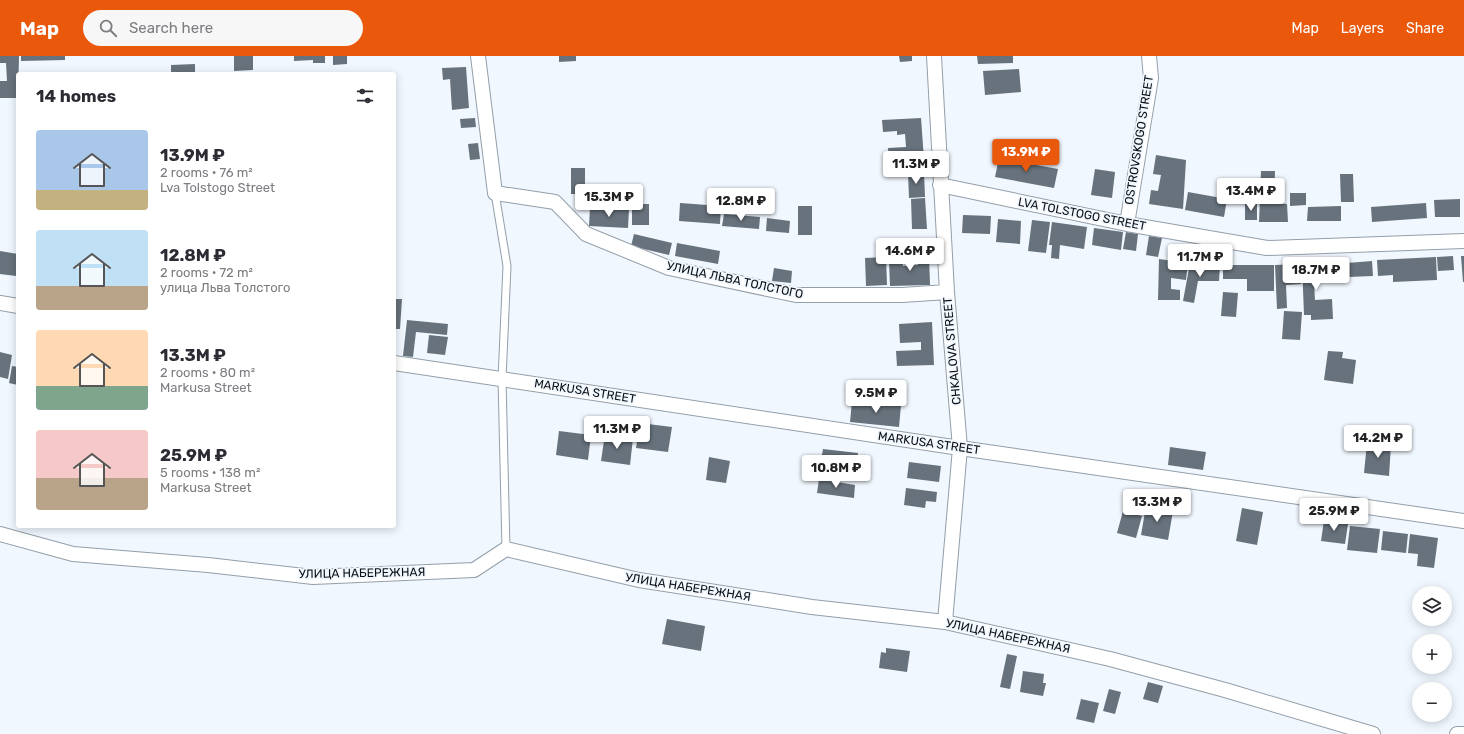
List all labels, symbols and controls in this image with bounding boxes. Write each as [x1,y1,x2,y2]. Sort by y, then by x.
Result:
search box [83,10,363,46]
text: Map [20,17,59,40]
icon: search [97,17,119,39]
text: Search here [129,19,213,37]
text: Map [1292,20,1319,37]
text: Layers [1341,20,1384,37]
text: Share [1406,20,1444,37]
street label: OSTROVSKOGO STREET [1122,74,1156,206]
icon: filters [354,85,376,107]
text: 14 homes [36,86,116,106]
pin: 13.9M ₽ [989,139,1063,173]
text: 13.9M ₽ [1001,144,1051,159]
text: 13.9M ₽ [160,145,225,165]
icon: home [68,146,116,194]
pin: 11.3M ₽ [879,151,953,185]
text: 11.3M ₽ [892,156,940,171]
text: 2 rooms · 76 m² [160,165,253,180]
pin: 13.4M ₽ [1214,178,1288,212]
text: Lva Tolstogo Street [160,180,275,195]
text: 13.4M ₽ [1226,183,1276,198]
pin: 15.3M ₽ [572,184,646,218]
pin: 12.8M ₽ [704,188,778,222]
text: 15.3M ₽ [584,189,634,204]
text: 12.8M ₽ [716,193,766,208]
street label: LVA TOLSTOGO STREET [1017,195,1147,233]
pin: 14.6M ₽ [873,238,947,272]
text: 14.6M ₽ [885,243,935,258]
pin: 11.7M ₽ [1163,244,1237,278]
text: 12.8M ₽ [160,245,226,265]
icon: home [68,246,116,294]
text: 11.7M ₽ [1177,249,1223,264]
pin: 18.7M ₽ [1279,257,1353,291]
street label: УЛИЦА ЛЬВА ТОЛСТОГО [665,259,805,301]
text: 18.7M ₽ [1292,262,1340,277]
text: 2 rooms · 72 m² [160,265,253,280]
text: улица Льва Толстого [160,280,291,295]
street label: CHKALOVA STREET [940,297,964,405]
text: 13.3M ₽ [160,345,226,365]
icon: home [68,346,116,394]
text: 2 rooms · 80 m² [160,365,255,380]
street label: MARKUSA STREET [533,376,637,406]
text: Markusa Street [160,380,252,395]
pin: 9.5M ₽ [843,380,909,414]
text: 9.5M ₽ [855,385,897,400]
pin: 11.3M ₽ [580,416,654,450]
text: 11.3M ₽ [593,421,641,436]
pin: 14.2M ₽ [1341,425,1415,459]
street label: MARKUSA STREET [877,429,981,457]
text: 14.2M ₽ [1353,430,1403,445]
text: 25.9M ₽ [160,445,227,465]
icon: home [68,446,116,494]
pin: 10.8M ₽ [799,455,873,489]
text: 10.8M ₽ [811,460,861,475]
text: 5 rooms · 138 m² [160,465,260,480]
text: Markusa Street [160,480,252,495]
pin: 13.3M ₽ [1120,489,1194,523]
text: 13.3M ₽ [1132,494,1182,509]
pin: 25.9M ₽ [1297,498,1371,532]
text: 25.9M ₽ [1308,503,1360,518]
street label: УЛИЦА НАБЕРЕЖНАЯ [298,565,426,581]
street label: УЛИЦА НАБЕРЕЖНАЯ [624,570,752,604]
map controls [1412,586,1452,722]
button: layers [1412,586,1452,626]
street label: УЛИЦА НАБЕРЕЖНАЯ [945,616,1071,656]
button: + [1412,634,1452,674]
button: − [1412,682,1452,722]

